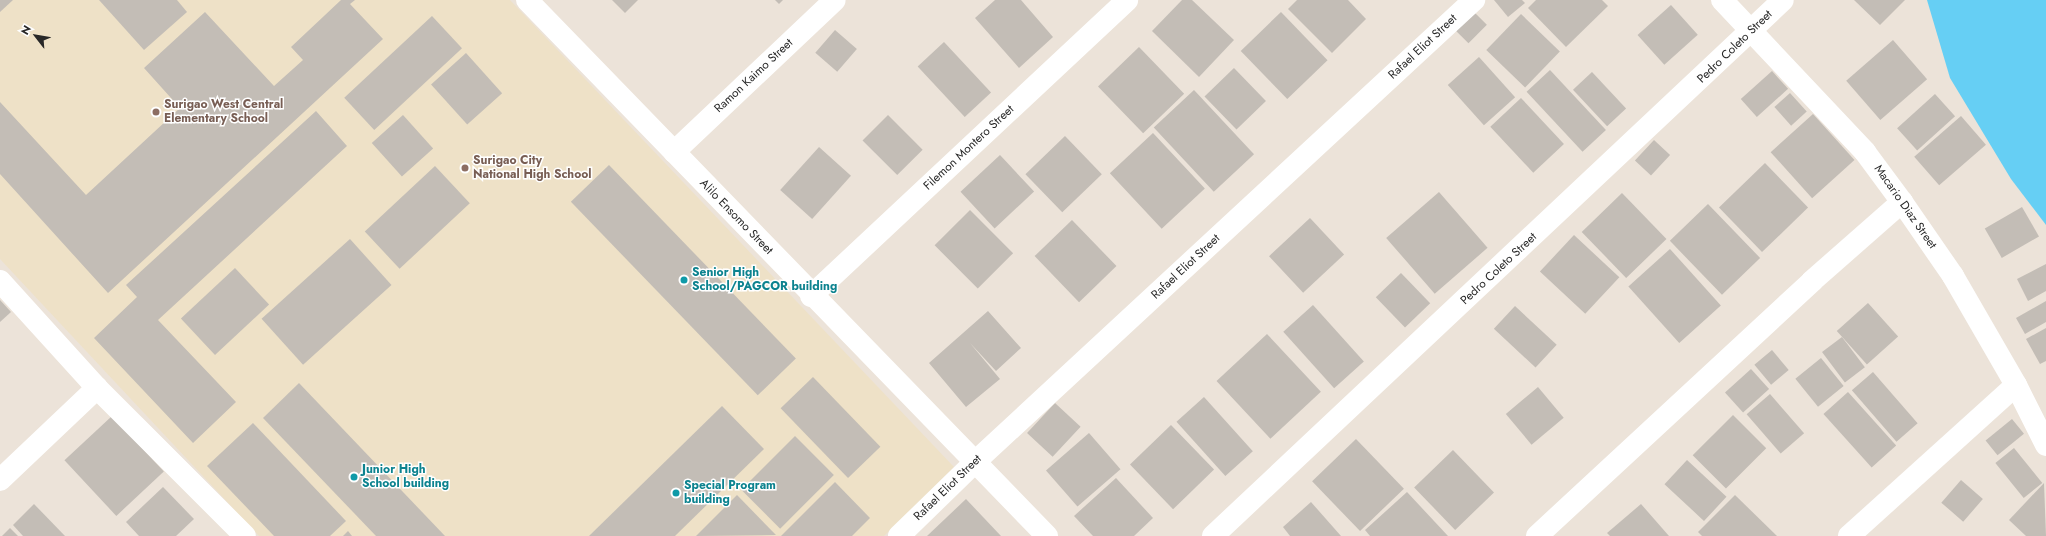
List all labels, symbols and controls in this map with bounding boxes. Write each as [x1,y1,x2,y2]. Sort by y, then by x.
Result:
street label: Pedro Coleto Street [1694,8,1776,86]
street label: Rafael Eliot Street [1386,12,1460,82]
north arrow [16,16,56,56]
text: N [17,22,35,38]
street label: Ramon Kaimo Street [712,36,796,116]
place label: Surigao West Central Elementary School [164,98,283,126]
street label: Filemon Montero Street [921,102,1017,194]
marker: Surigao West Central Elementary School [151,107,161,117]
place label: Surigao City National High School [473,154,592,182]
street label: Macario Diaz Street [1871,162,1939,252]
marker: Surigao City National High School [460,163,470,173]
street label: Alilo Ensomo Street [696,176,776,258]
street label: Pedro Coleto Street [1458,230,1540,308]
street label: Rafael Eliot Street [1149,232,1223,302]
place label: Senior High School/PAGCOR building [692,266,837,294]
marker: Senior High School/PAGCOR building [679,275,689,285]
street label: Rafael Eliot Street [911,452,985,524]
place label: Junior High School building [362,463,449,491]
marker: Junior High School building [349,472,359,482]
place label: Special Program building [684,479,776,507]
marker: Special Program building [671,488,681,498]

